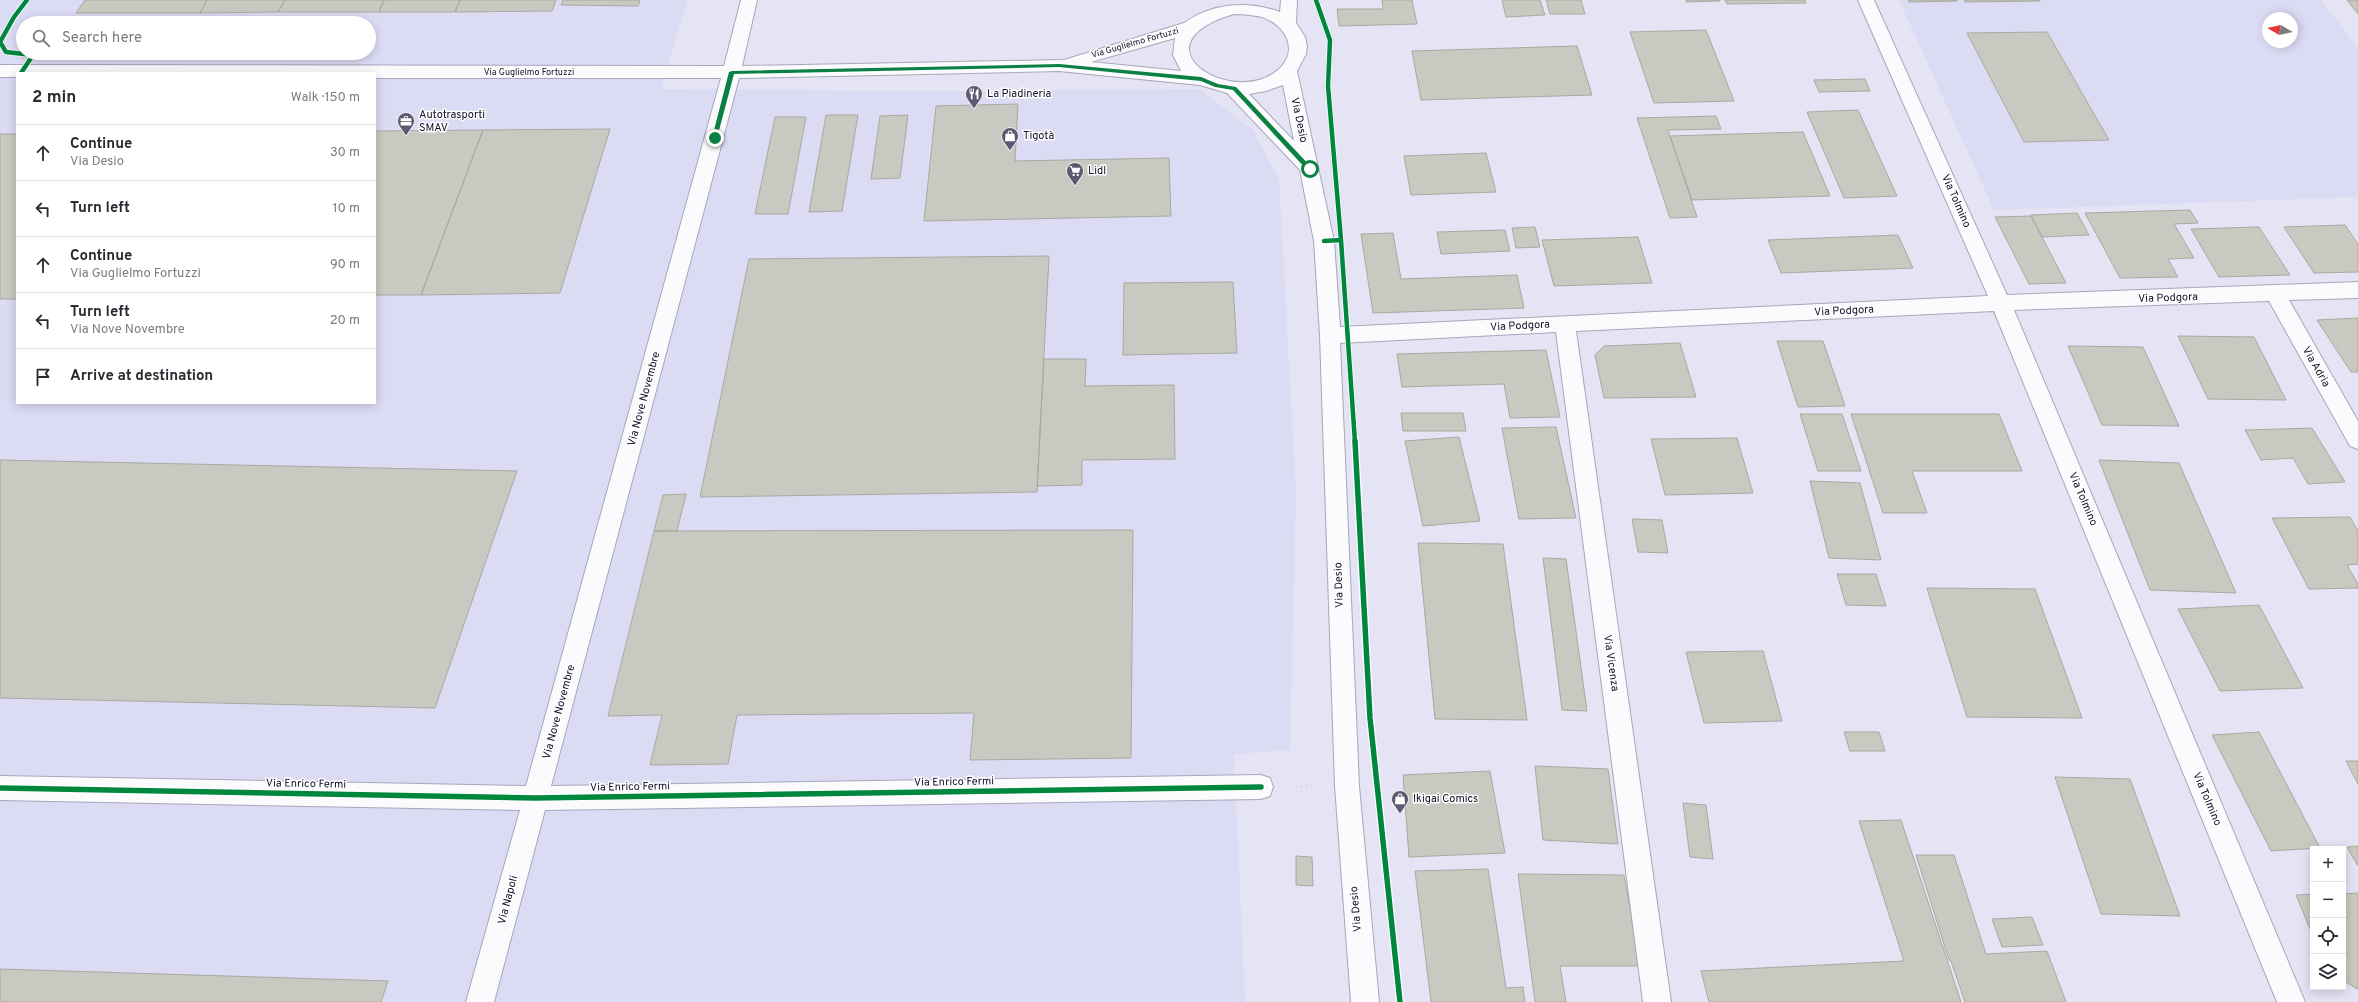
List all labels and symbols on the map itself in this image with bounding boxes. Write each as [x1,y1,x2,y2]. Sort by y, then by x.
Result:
north arrow [2262,12,2298,48]
street label: Via Guglielmo Fortuzzi [1090,25,1180,61]
street label: Via Guglielmo Fortuzzi [484,67,574,78]
restaurant icon: La Piadineria [964,84,984,109]
place label: La Piadineria [987,87,1052,101]
street label: Via Desio [1287,96,1311,144]
place label: Autotrasporti SMAV [419,108,485,135]
office icon: Autotrasporti SMAV [396,111,416,136]
shop icon: Tigotà [1000,126,1020,151]
route end [706,129,724,147]
place label: Tigotà [1023,129,1054,143]
route start [1301,160,1319,178]
supermarket icon: Lidl [1065,161,1085,186]
place label: Lidl [1088,164,1106,178]
street label: Via Tolmino [1938,172,1974,230]
street label: Via Podgora [2138,290,2198,306]
street label: Via Podgora [1814,302,1874,320]
street label: Via Podgora [1490,317,1550,335]
street label: Via Adria [2299,344,2333,390]
street label: Via Nove Novembre [625,350,663,448]
street label: Via Tolmino [2065,470,2101,528]
street label: Via Desio [1331,562,1347,608]
street label: Via Vicenza [1600,634,1622,692]
street label: Via Nove Novembre [540,663,578,761]
street label: Via Tolmino [2189,770,2225,828]
street label: Via Enrico Fermi [914,774,994,790]
street label: Via Enrico Fermi [266,776,346,792]
street label: Via Enrico Fermi [590,779,670,795]
shop icon: Ikigai Comics [1390,789,1410,814]
place label: Ikigai Comics [1413,792,1478,806]
street label: Via Napoli [495,874,521,926]
street label: Via Desio [1347,886,1365,932]

